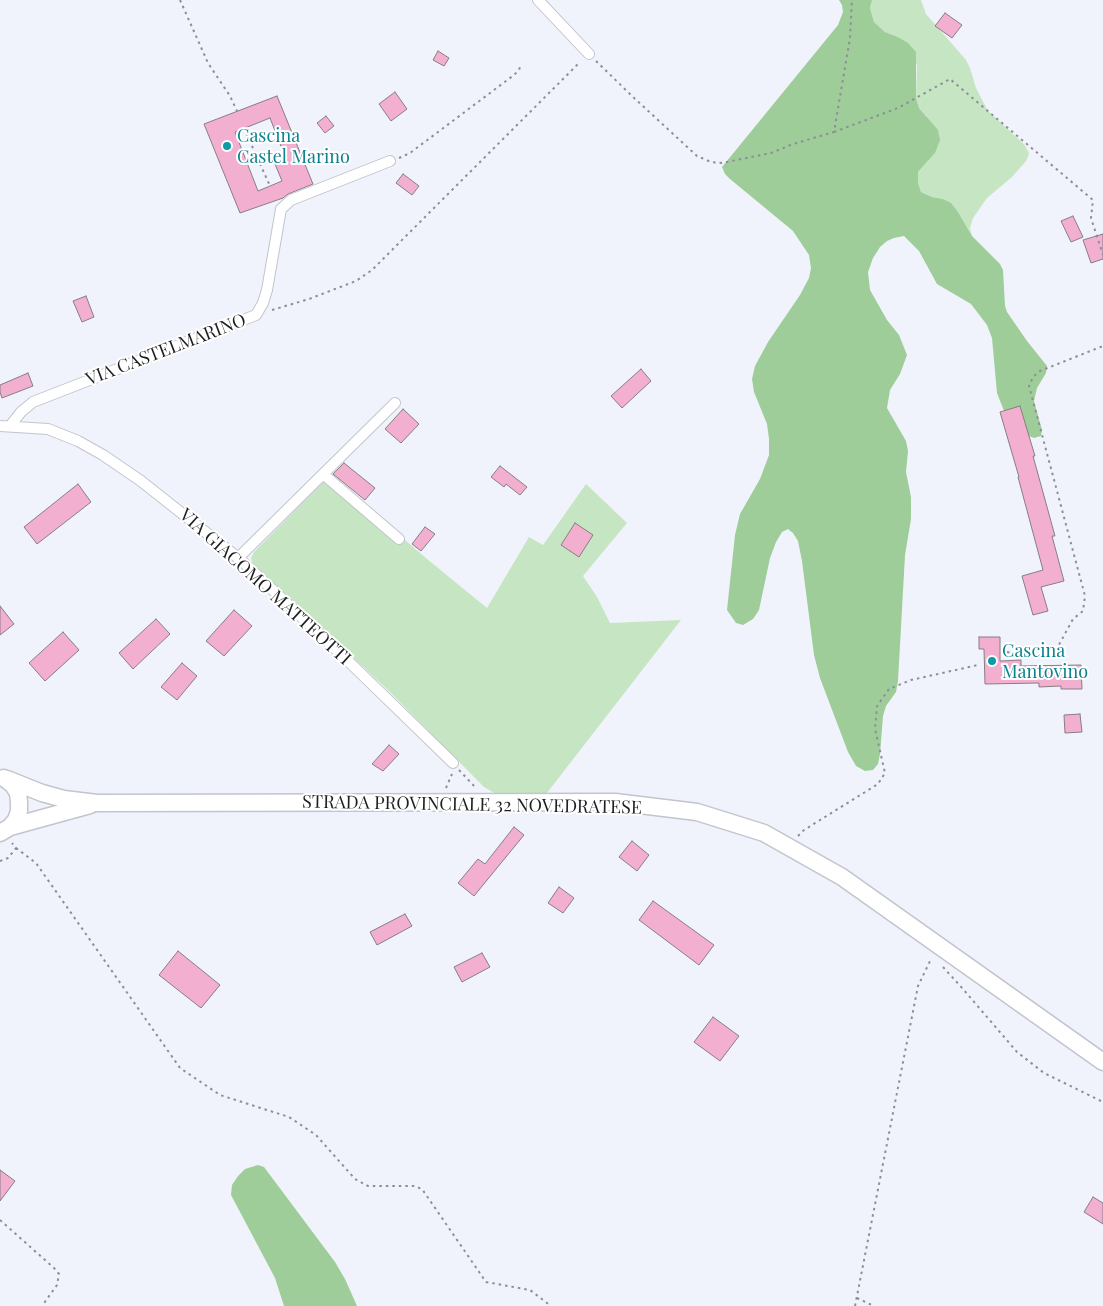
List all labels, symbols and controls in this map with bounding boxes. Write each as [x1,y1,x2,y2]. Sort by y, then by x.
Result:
place label: Cascina Castel Marino [237,125,350,168]
marker: Cascina Castel Marino [221,140,233,152]
street label: VIA CASTELMARINO [83,309,249,391]
street label: VIA GIACOMO MATTEOTTI [175,504,355,670]
place label: Cascina Mantovino [1002,640,1088,682]
marker: Cascina Mantovino [986,655,998,667]
street label: STRADA PROVINCIALE 32 NOVEDRATESE [302,791,642,819]

